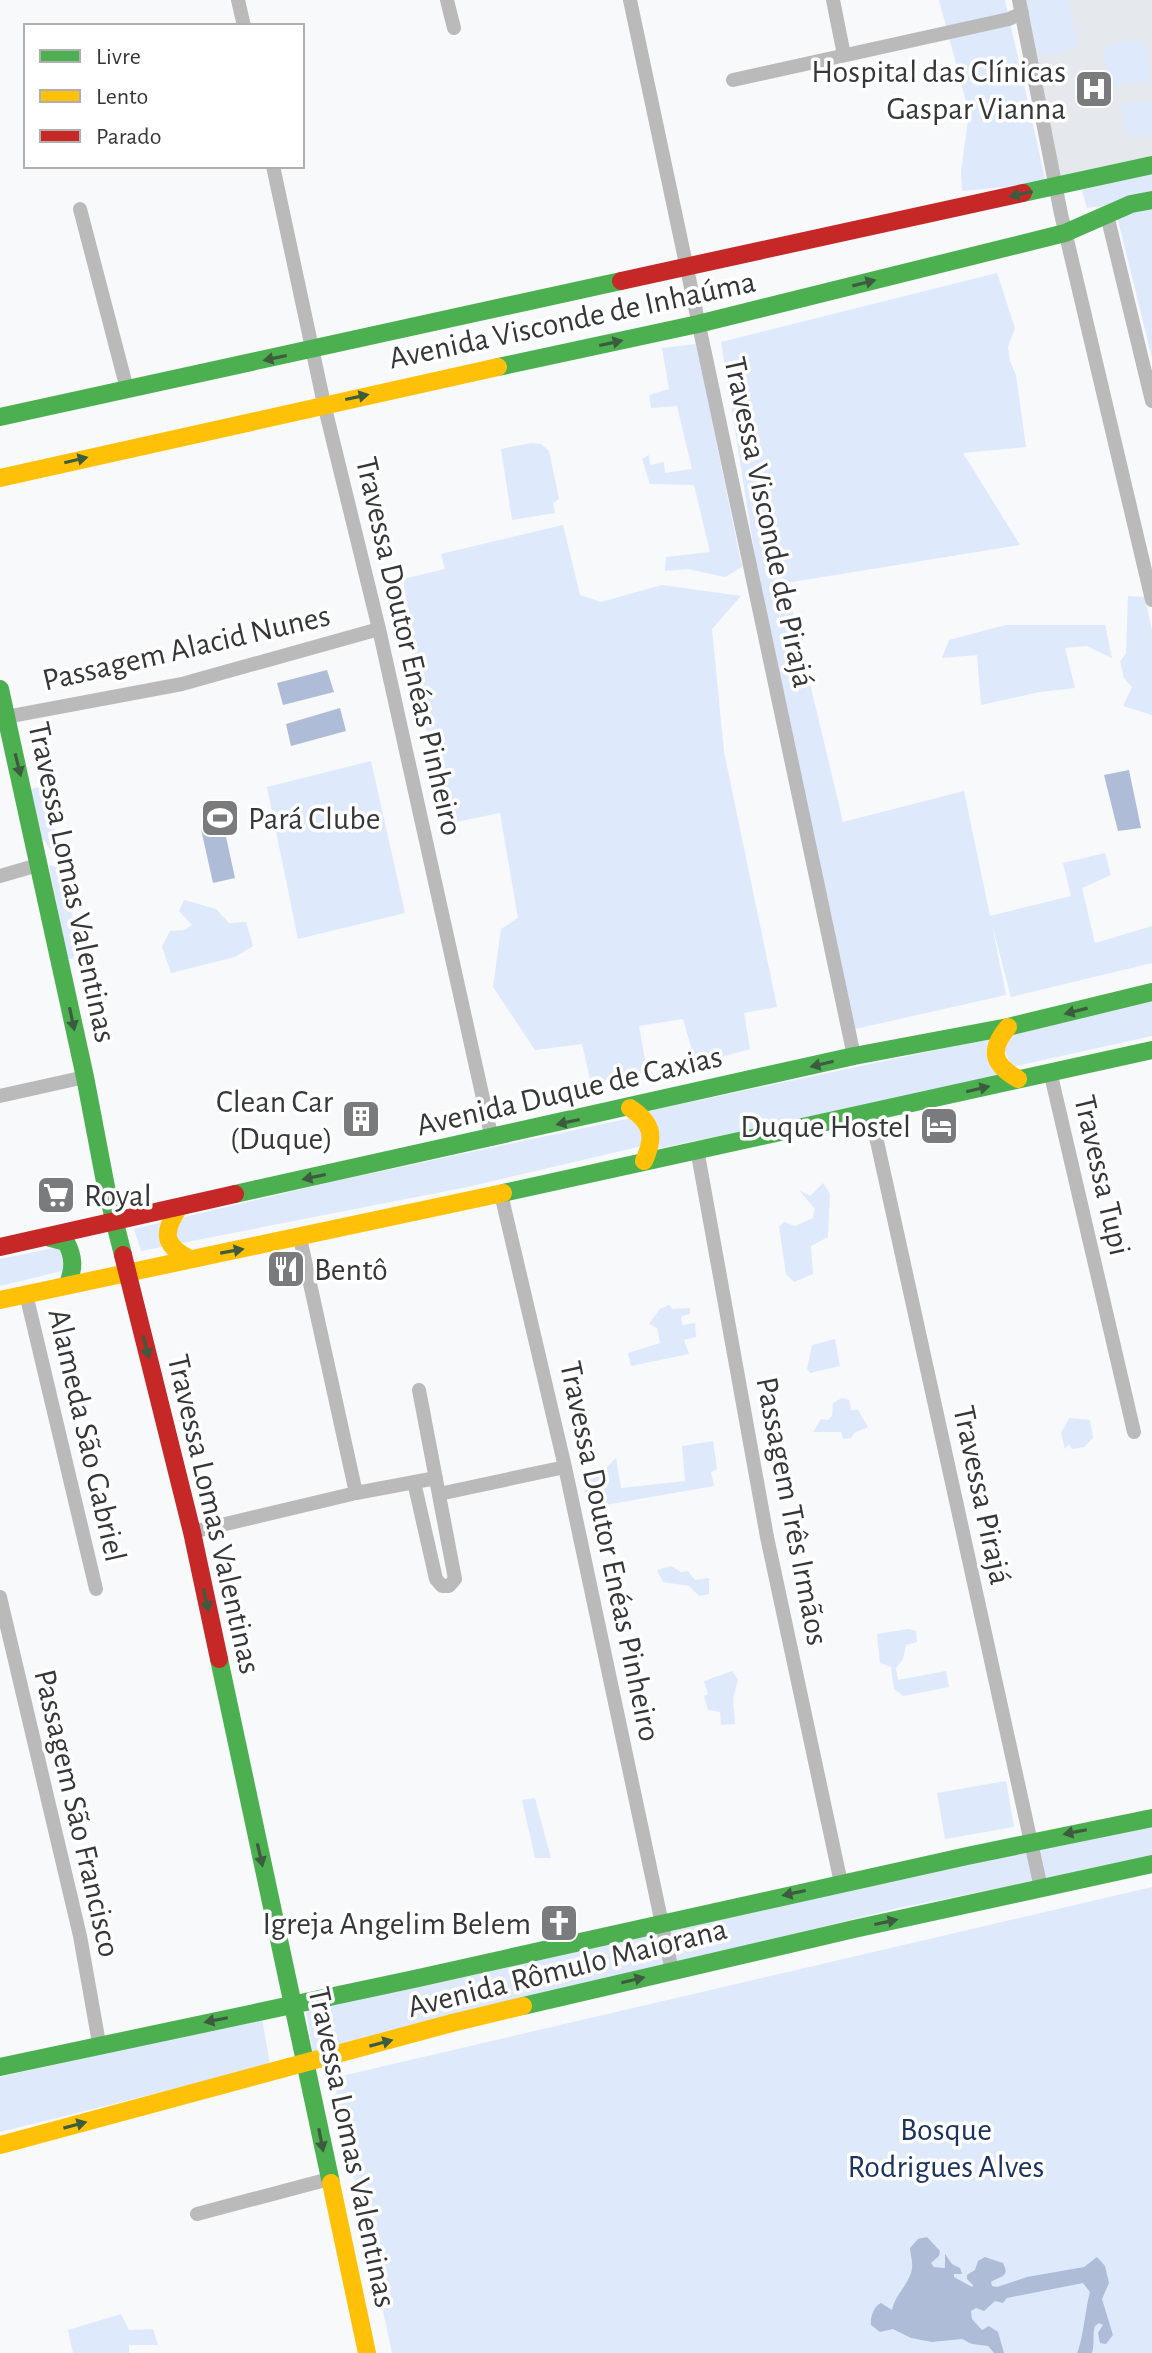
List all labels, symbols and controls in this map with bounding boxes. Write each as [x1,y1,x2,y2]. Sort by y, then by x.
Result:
legend [24,24,304,168]
text: Livre [96,45,141,69]
place label: Hospital das Clínicas Gaspar Vianna [811,56,1066,125]
hospital icon: Hospital das Clínicas Gaspar Vianna [1073,68,1115,110]
text: Lento [96,85,148,109]
text: Parado [96,125,162,149]
one-way arrow [1009,188,1034,201]
street label: Avenida Visconde de Inhaúma [386,265,759,375]
one-way arrow [852,276,877,288]
one-way arrow [599,336,624,349]
one-way arrow [262,352,287,364]
street label: Travessa Visconde de Pirajá [718,354,820,690]
one-way arrow [345,390,370,403]
one-way arrow [64,453,89,466]
street label: Travessa Doutor Enéas Pinheiro [350,454,468,839]
street label: Passagem Alacid Nunes [39,599,333,697]
street label: Travessa Lomas Valentinas [22,719,122,1045]
one-way arrow [12,752,24,777]
sports icon: Pará Clube [199,797,241,839]
place label: Pará Clube [248,803,380,835]
one-way arrow [1064,1005,1089,1018]
one-way arrow [66,1007,79,1032]
street label: Avenida Duque de Caxias [413,1040,725,1142]
one-way arrow [809,1058,834,1071]
one-way arrow [966,1082,991,1095]
place label: Clean Car (Duque) [216,1086,334,1155]
street label: Travessa Tupi [1068,1092,1136,1258]
building icon: Clean Car (Duque) [340,1098,382,1140]
hotel icon: Duque Hostel [918,1105,960,1147]
place label: Duque Hostel [740,1111,911,1143]
one-way arrow [556,1116,581,1129]
one-way arrow [302,1171,327,1184]
supermarket icon: Royal [35,1174,77,1216]
place label: Royal [84,1180,152,1212]
one-way arrow [220,1244,245,1256]
restaurant icon: Bentô [265,1248,307,1290]
place label: Bentô [314,1254,388,1286]
street label: Alameda São Gabriel [42,1306,132,1565]
one-way arrow [140,1335,153,1360]
street label: Travessa Lomas Valentinas [162,1351,266,1677]
street label: Travessa Doutor Enéas Pinheiro [554,1358,666,1744]
street label: Passagem Três Irmãos [750,1374,834,1648]
street label: Travessa Pirajá [947,1403,1017,1588]
one-way arrow [200,1588,213,1613]
street label: Passagem São Francisco [28,1666,126,1960]
one-way arrow [1063,1827,1088,1839]
one-way arrow [254,1842,267,1867]
one-way arrow [781,1887,806,1900]
church icon: Igreja Angelim Belem [538,1902,580,1944]
place label: Igreja Angelim Belem [263,1908,531,1940]
street label: Avenida Rômulo Maiorana [404,1913,730,2023]
one-way arrow [874,1915,899,1928]
one-way arrow [621,1974,646,1986]
street label: Travessa Lomas Valentinas [302,1984,402,2310]
one-way arrow [204,2014,229,2026]
one-way arrow [369,2036,393,2049]
park label: Bosque Rodrigues Alves [848,2114,1044,2183]
one-way arrow [63,2119,88,2131]
one-way arrow [315,2127,328,2152]

